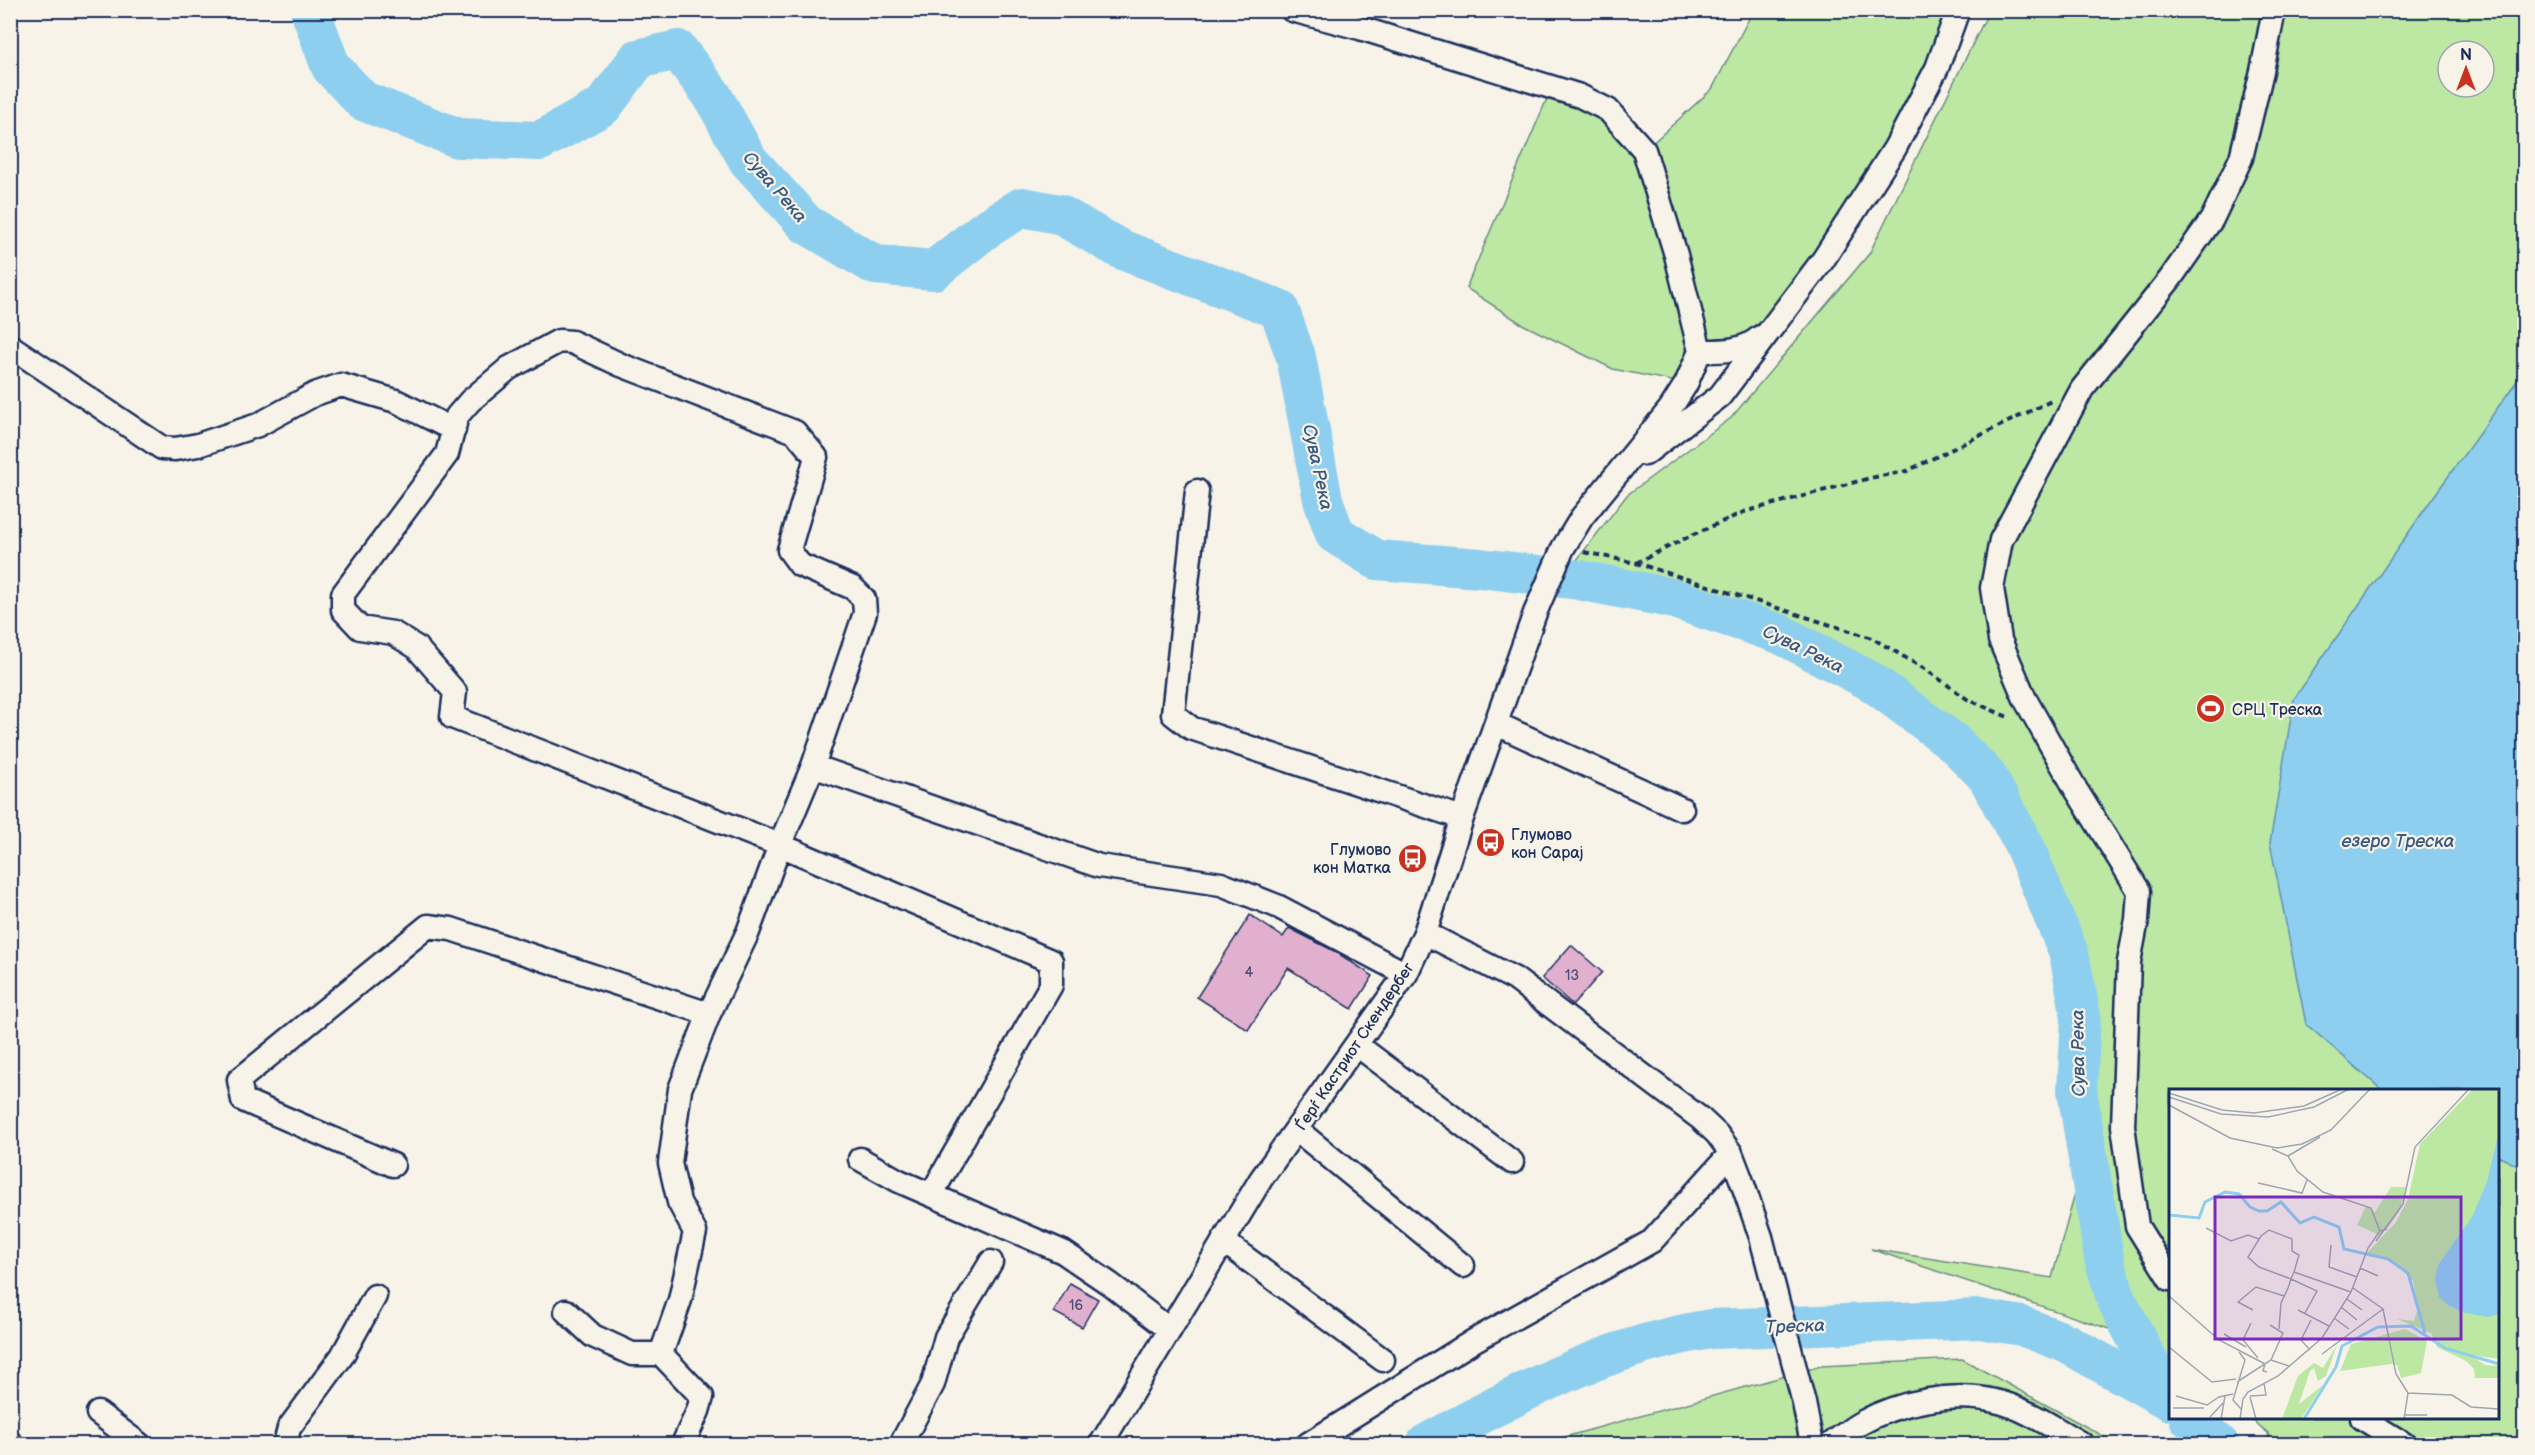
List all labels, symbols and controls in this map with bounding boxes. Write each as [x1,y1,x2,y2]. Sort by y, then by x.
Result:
north arrow [2436,39,2496,99]
text: N [2460,46,2472,65]
water label: Сува Река [738,148,811,227]
water label: Сува Река [1298,422,1337,512]
water label: Сува Река [1759,621,1847,678]
sports icon: СРЦ Треска [2195,693,2227,725]
place label: СРЦ Треска [2232,701,2323,720]
place label: Глумово кон Сарај [1511,826,1583,863]
bus stop icon: Глумово кон Сарај [1474,827,1506,859]
water label: езеро Треска [2342,831,2454,852]
place label: Глумово кон Матка [1313,841,1392,878]
bus stop icon: Глумово кон Матка [1396,842,1428,874]
street label: Ѓерѓ Кастриот Скендербег [1290,958,1419,1134]
house number: 4 [1245,964,1254,981]
house number: 13 [1565,967,1579,984]
water label: Сува Река [2067,1009,2090,1097]
inset map [2169,1089,2499,1419]
house number: 16 [1069,1297,1083,1314]
water label: Треска [1765,1315,1825,1338]

